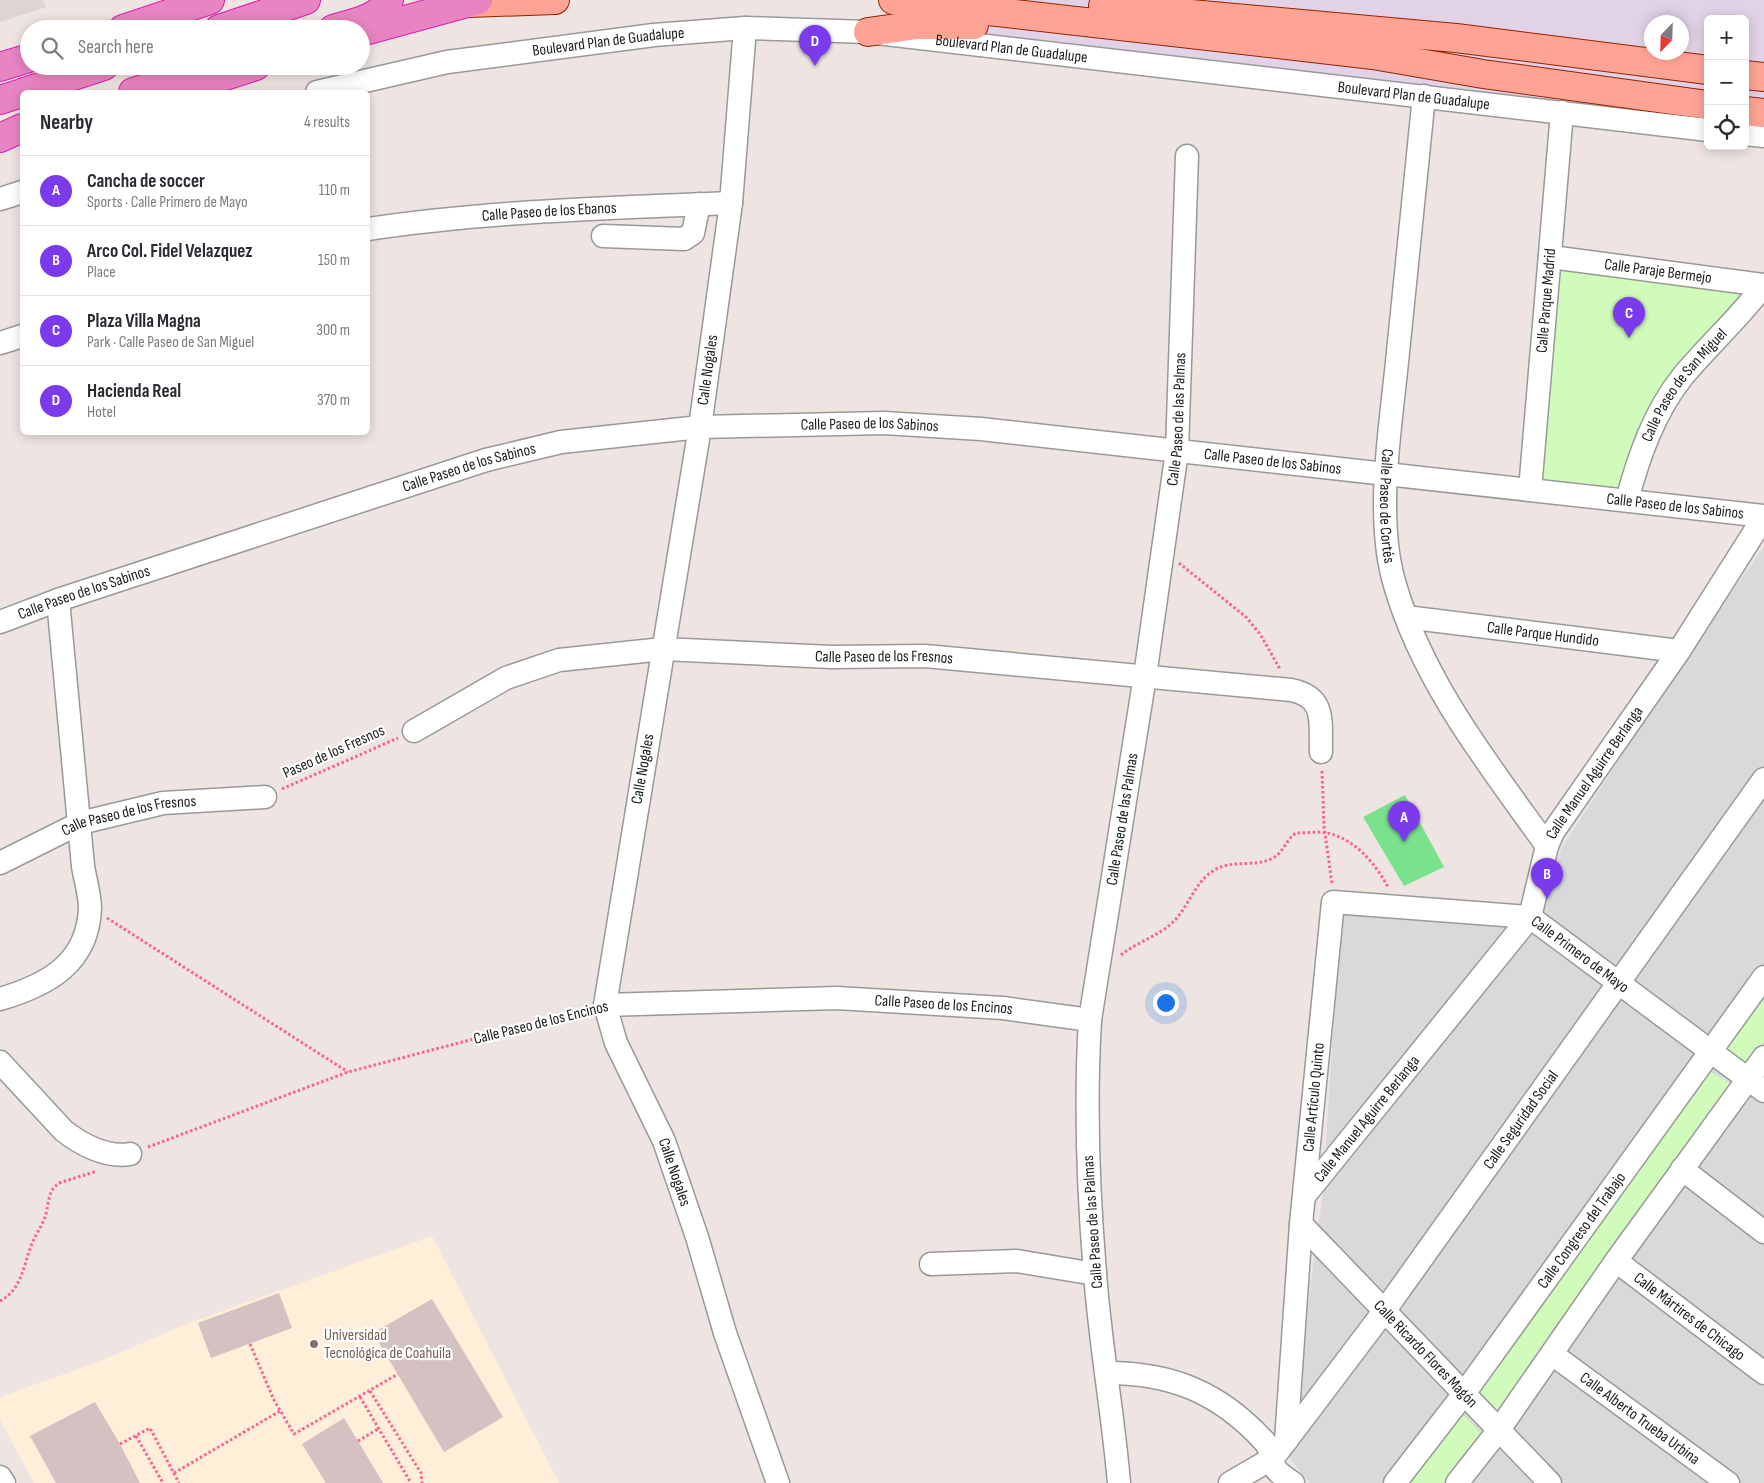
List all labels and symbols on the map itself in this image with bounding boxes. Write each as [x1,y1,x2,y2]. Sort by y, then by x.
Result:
north arrow [1644,15,1689,60]
street label: Boulevard Plan de Guadalupe [531,23,685,60]
pin: D [799,25,831,66]
street label: Boulevard Plan de Guadalupe [934,30,1089,67]
street label: Boulevard Plan de Guadalupe [1337,77,1491,114]
street label: Calle Paseo de los Ebanos [481,198,617,225]
street label: Calle Parque Madrid [1532,248,1560,354]
street label: Calle Paraje Bermejo [1603,255,1713,288]
pin: C [1613,297,1645,338]
street label: Calle Paseo de San Miguel [1637,325,1731,445]
street label: Calle Nogales [694,333,722,406]
street label: Calle Paseo de las Palmas [1163,352,1190,487]
street label: Calle Paseo de los Sabinos [800,413,940,436]
street label: Calle Paseo de los Sabinos [400,439,538,496]
street label: Calle Paseo de los Sabinos [1203,444,1343,479]
street label: Calle Paseo de Cortés [1375,448,1399,565]
street label: Calle Paseo de los Sabinos [1605,489,1745,523]
street label: Calle Paseo de los Sabinos [15,561,153,624]
street label: Calle Parque Hundido [1486,618,1600,650]
street label: Calle Paseo de los Fresnos [815,646,954,668]
street label: Calle Manuel Aguirre Berlanga [1542,703,1647,842]
street label: Paseo de los Fresnos [280,721,388,783]
street label: Calle Nogales [627,732,659,806]
street label: Calle Paseo de las Palmas [1102,751,1142,887]
street label: Calle Paseo de los Fresnos [58,792,197,840]
pin: A [1388,801,1420,842]
pin: B [1531,858,1563,899]
street label: Calle Primero de Mayo [1527,912,1633,997]
your location [1153,990,1179,1016]
street label: Calle Paseo de los Encinos [874,991,1014,1019]
street label: Calle Paseo de los Encinos [472,997,611,1049]
street label: Calle Artículo Quinto [1299,1042,1328,1153]
street label: Calle Manuel Aguirre Berlanga [1310,1052,1424,1186]
street label: Calle Seguridad Social [1479,1067,1562,1173]
street label: Calle Nogales [654,1135,695,1209]
street label: Calle Paseo de las Palmas [1079,1154,1107,1289]
street label: Calle Congreso del Trabajo [1533,1169,1630,1292]
street label: Calle Mártires de Chicago [1630,1268,1749,1365]
street label: Calle Ricardo Flores Magón [1370,1296,1482,1411]
place label: Universidad Tecnológica de Coahuila [324,1326,451,1363]
marker: Universidad Tecnológica de Coahuila [308,1338,320,1350]
street label: Calle Alberto Trueba Urbina [1576,1368,1704,1469]

